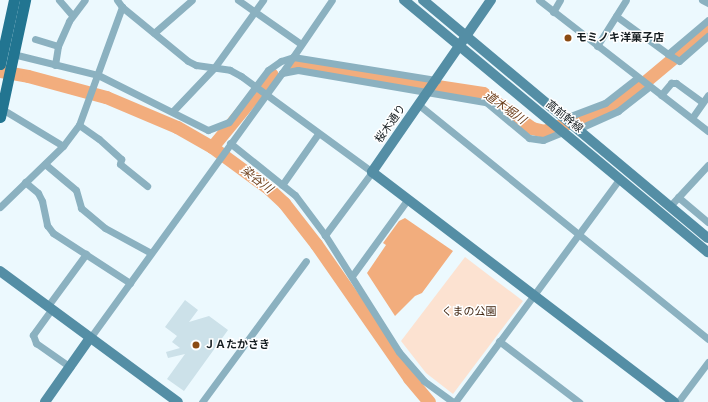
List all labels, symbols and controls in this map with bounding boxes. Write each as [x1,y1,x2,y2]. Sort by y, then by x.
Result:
place label: モミノキ洋菓子店 [576,31,664,45]
marker: モミノキ洋菓子店 [563,33,573,43]
water label: 道木堀川 [480,89,528,129]
street label: 高前幹線 [543,98,585,136]
street label: 桜木通り [373,102,409,146]
water label: 染谷川 [237,164,275,198]
park label: くまの公園 [442,305,496,319]
place label: ＪＡたかさき [204,338,270,352]
marker: ＪＡたかさき [191,340,201,350]

